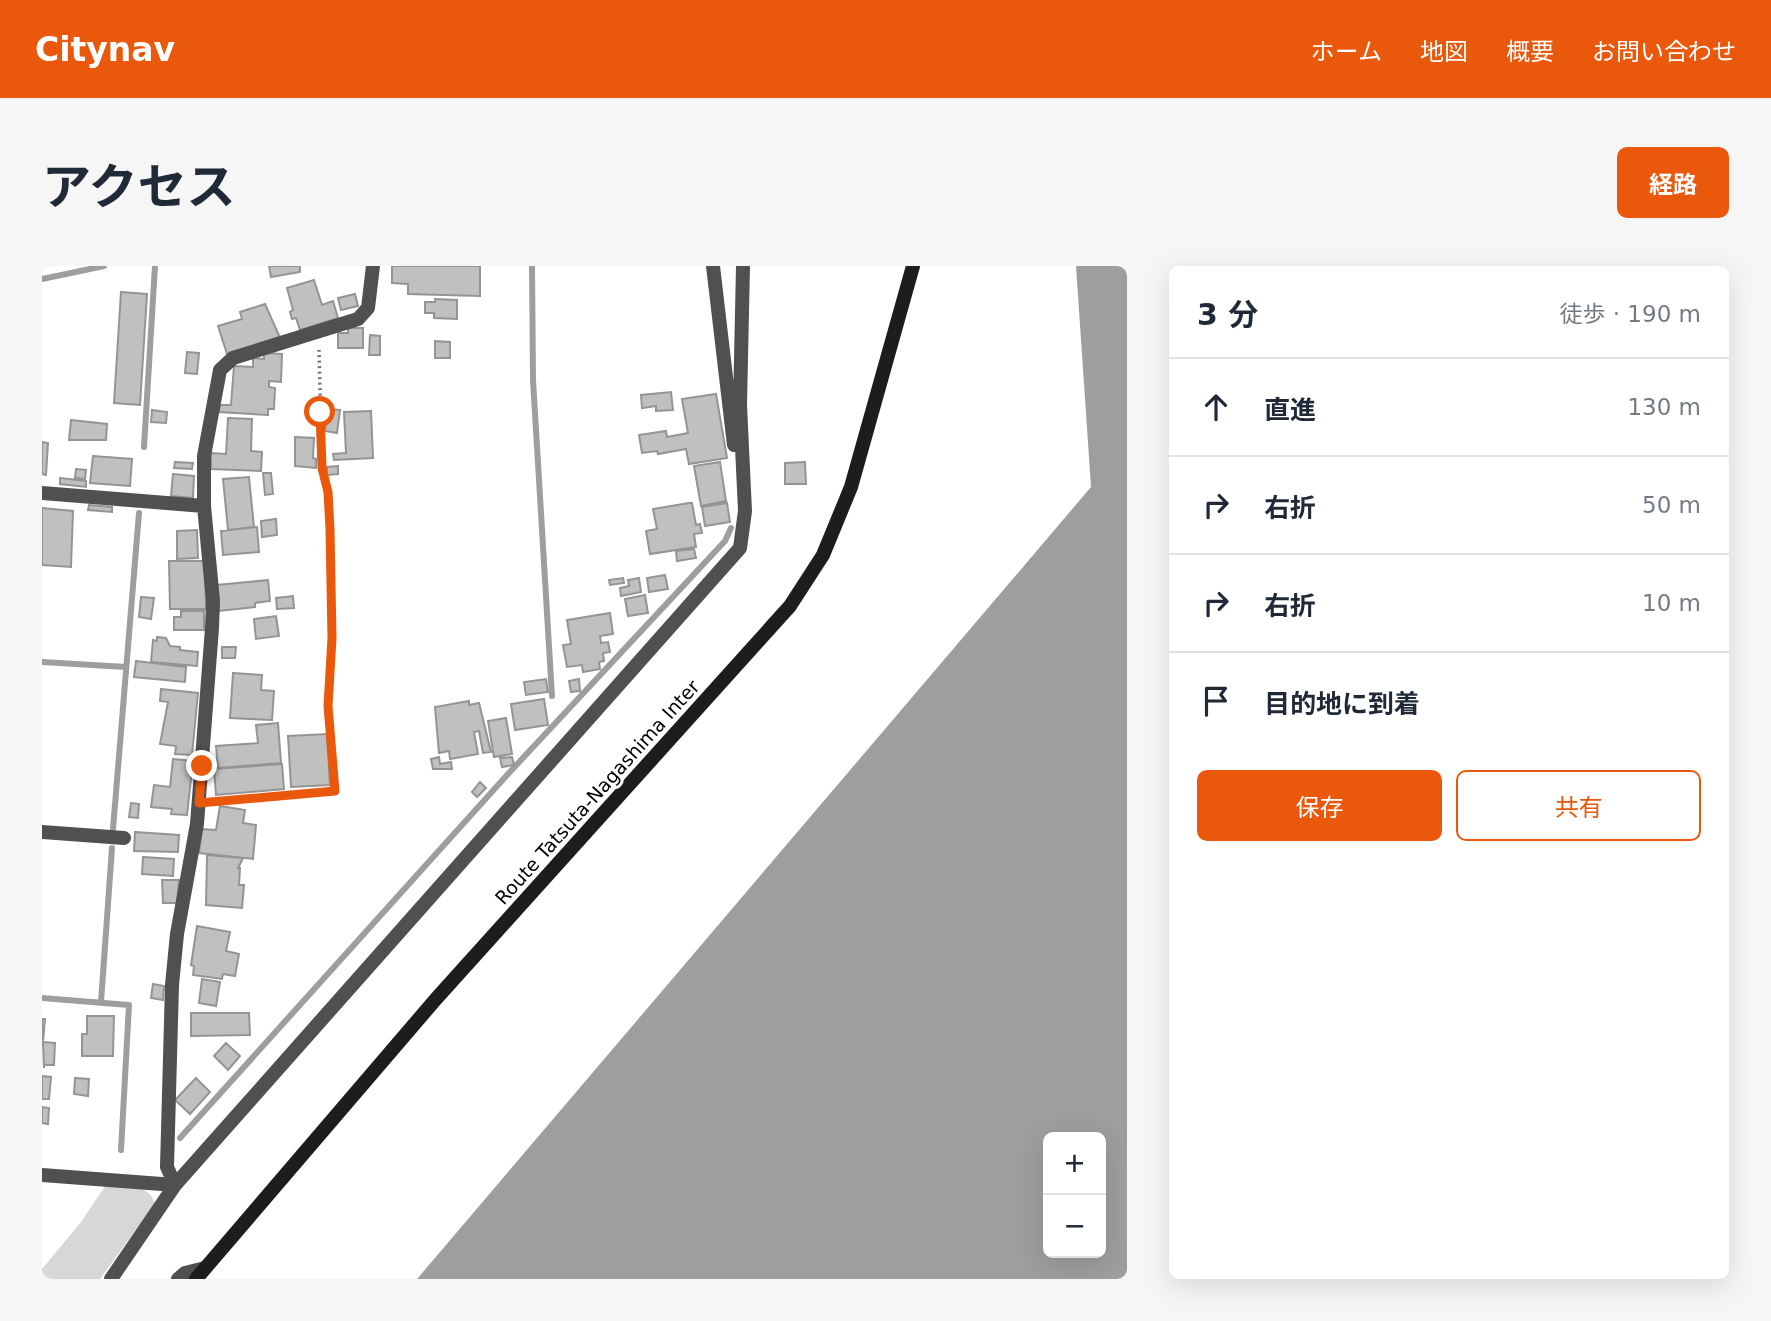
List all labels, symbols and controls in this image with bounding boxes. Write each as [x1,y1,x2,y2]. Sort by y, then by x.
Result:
text: Citynav [35,30,175,69]
text: ホーム [1311,38,1382,66]
text: 地図 [1420,38,1468,66]
text: 概要 [1506,38,1554,66]
text: お問い合わせ [1592,38,1736,66]
button: 経路 [1617,147,1729,218]
text: アクセス [42,159,236,216]
text: 3 分 [1197,297,1258,332]
text: 徒歩 · 190 m [1559,301,1701,327]
icon: ahead [1197,388,1235,426]
text: 130 m [1627,394,1701,420]
text: 直進 [1264,395,1316,425]
route start [304,396,335,427]
icon: right [1197,486,1235,524]
text: 50 m [1642,492,1701,518]
text: 右折 [1264,493,1316,523]
icon: right [1197,584,1235,622]
text: 10 m [1642,590,1701,616]
text: 右折 [1264,591,1316,621]
street label: Route Tatsuta-Nagashima Inter [490,675,704,909]
icon: arrive [1197,682,1235,720]
text: 目的地に到着 [1264,689,1420,719]
route end [186,750,217,781]
button: 保存 [1197,770,1442,841]
button: 共有 [1456,770,1701,841]
map controls [1043,1132,1106,1258]
button: + [1043,1132,1106,1195]
button: − [1043,1195,1106,1258]

